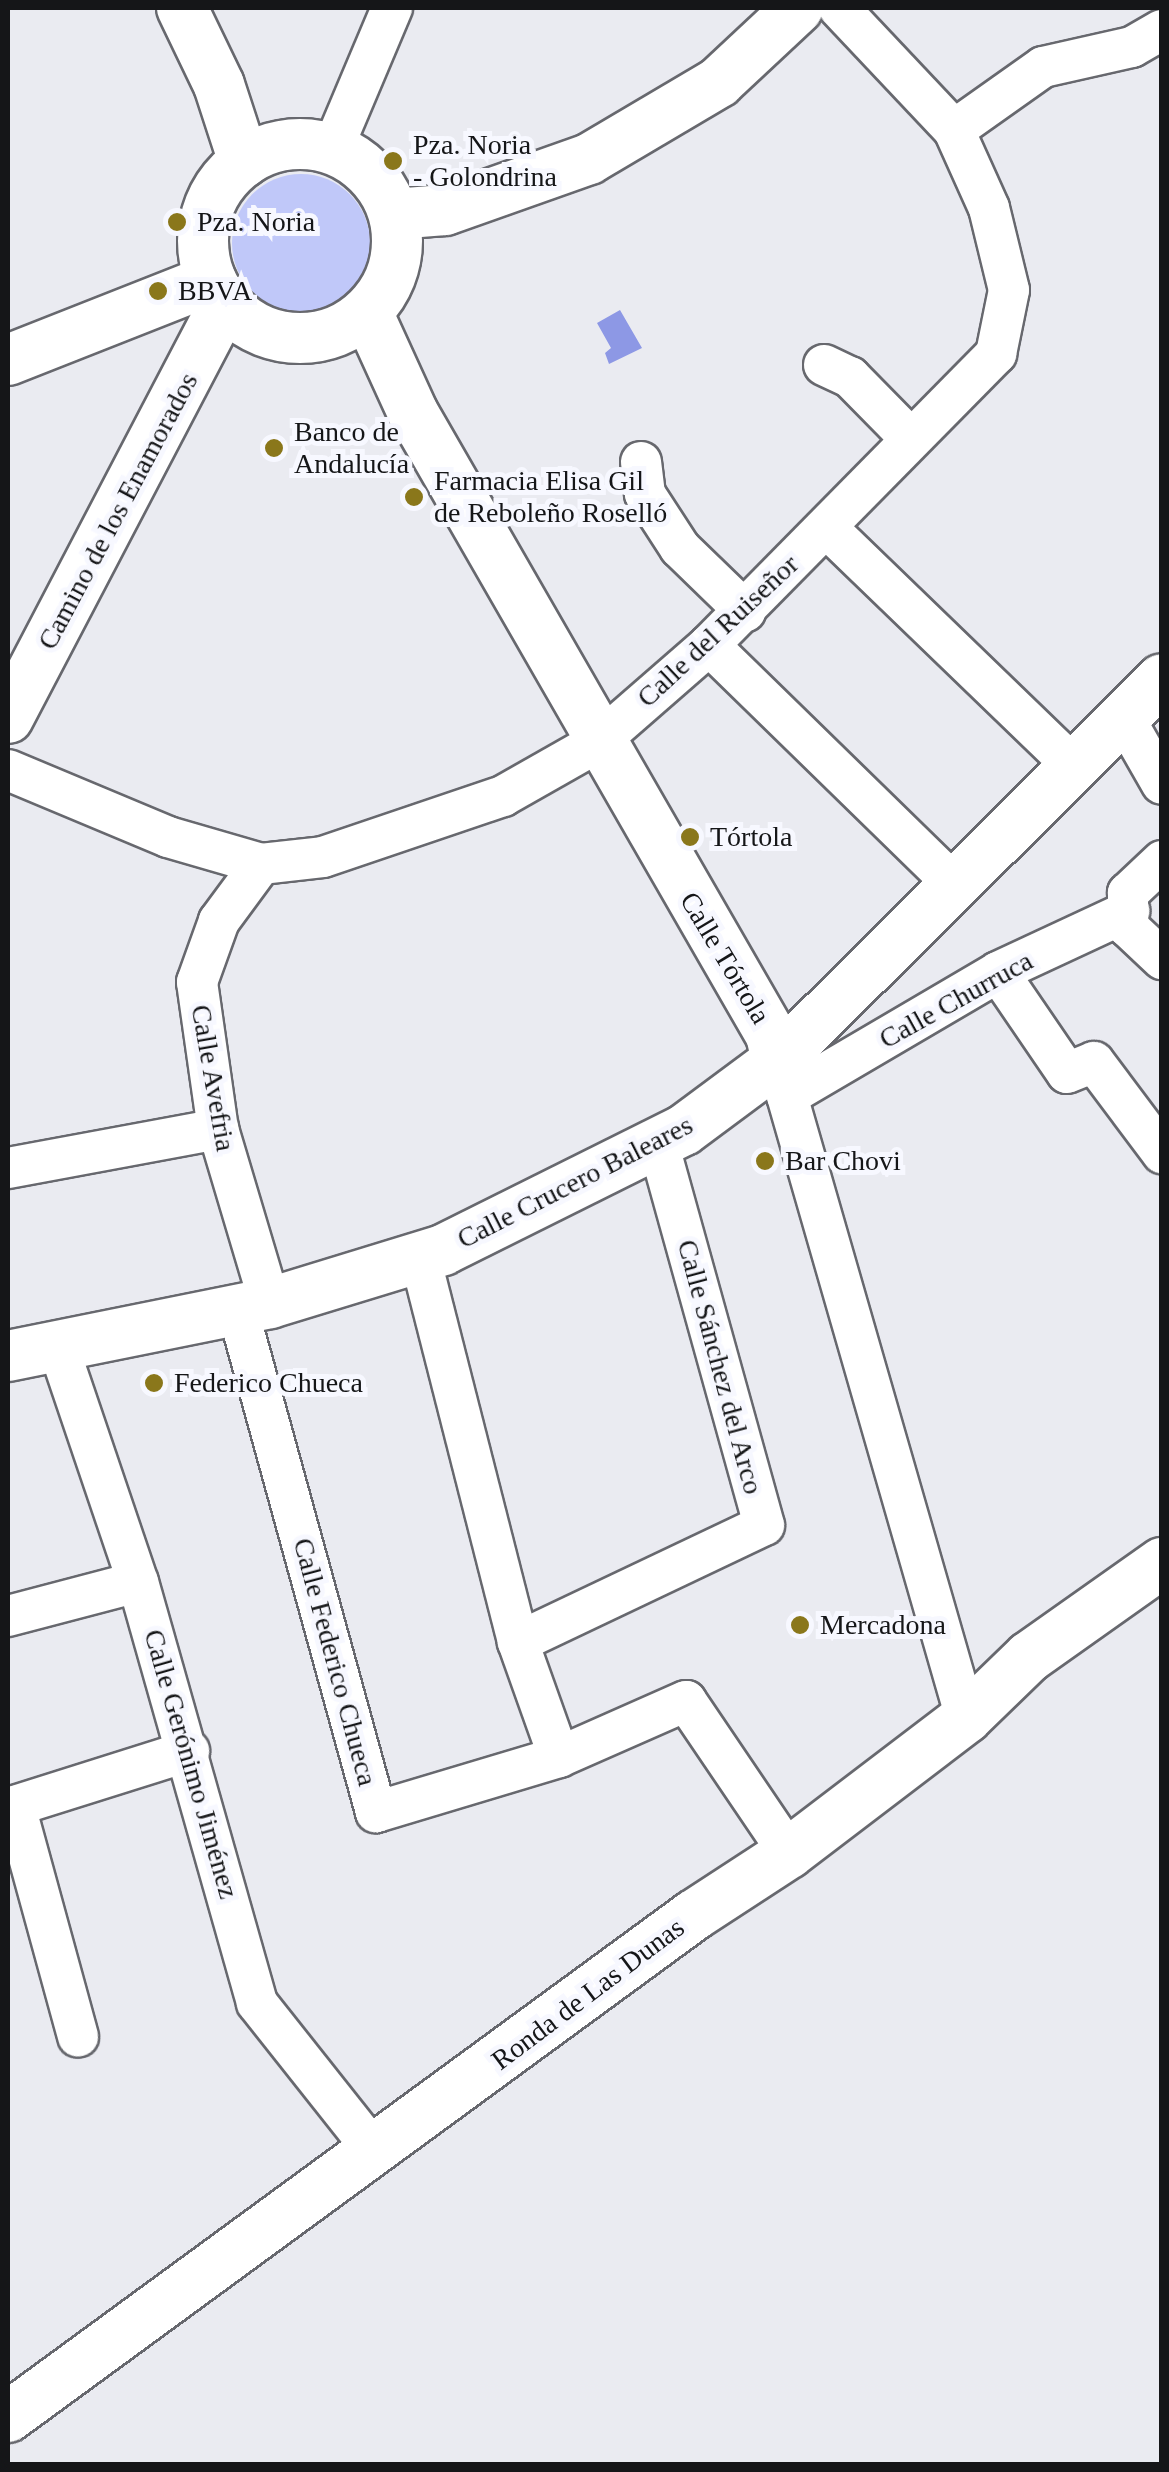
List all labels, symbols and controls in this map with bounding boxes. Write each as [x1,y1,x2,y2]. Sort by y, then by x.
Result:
place label: Pza. Noria - Golondrina [413,128,557,194]
marker: Pza. Noria - Golondrina [382,150,404,172]
place label: Pza. Noria [197,205,315,239]
marker: Pza. Noria [166,211,188,233]
place label: BBVA [178,274,252,308]
marker: BBVA [147,280,169,302]
street label: Camino de los Enamorados [31,367,205,655]
place label: Banco de Andalucía [294,415,409,481]
marker: Banco de Andalucía [263,437,285,459]
place label: Farmacia Elisa Gil de Reboleño Roselló [434,464,667,530]
marker: Farmacia Elisa Gil de Reboleño Roselló [403,486,425,508]
street label: Calle del Ruiseñor [630,548,806,714]
place label: Tórtola [710,820,792,854]
marker: Tórtola [679,826,701,848]
street label: Calle Tórtola [672,886,778,1030]
street label: Calle Churruca [873,944,1039,1056]
street label: Calle Avefria [183,1001,243,1155]
street label: Calle Crucero Baleares [452,1108,698,1256]
place label: Bar Chovi [785,1144,901,1178]
marker: Bar Chovi [754,1150,776,1172]
street label: Calle Sánchez del Arco [670,1235,770,1499]
place label: Federico Chueca [174,1366,363,1400]
marker: Federico Chueca [143,1372,165,1394]
street label: Calle Federico Chueca [286,1534,384,1790]
place label: Mercadona [820,1608,946,1642]
marker: Mercadona [789,1614,811,1636]
street label: Calle Gerónimo Jiménez [136,1626,246,1902]
street label: Ronda de Las Dunas [485,1911,691,2077]

